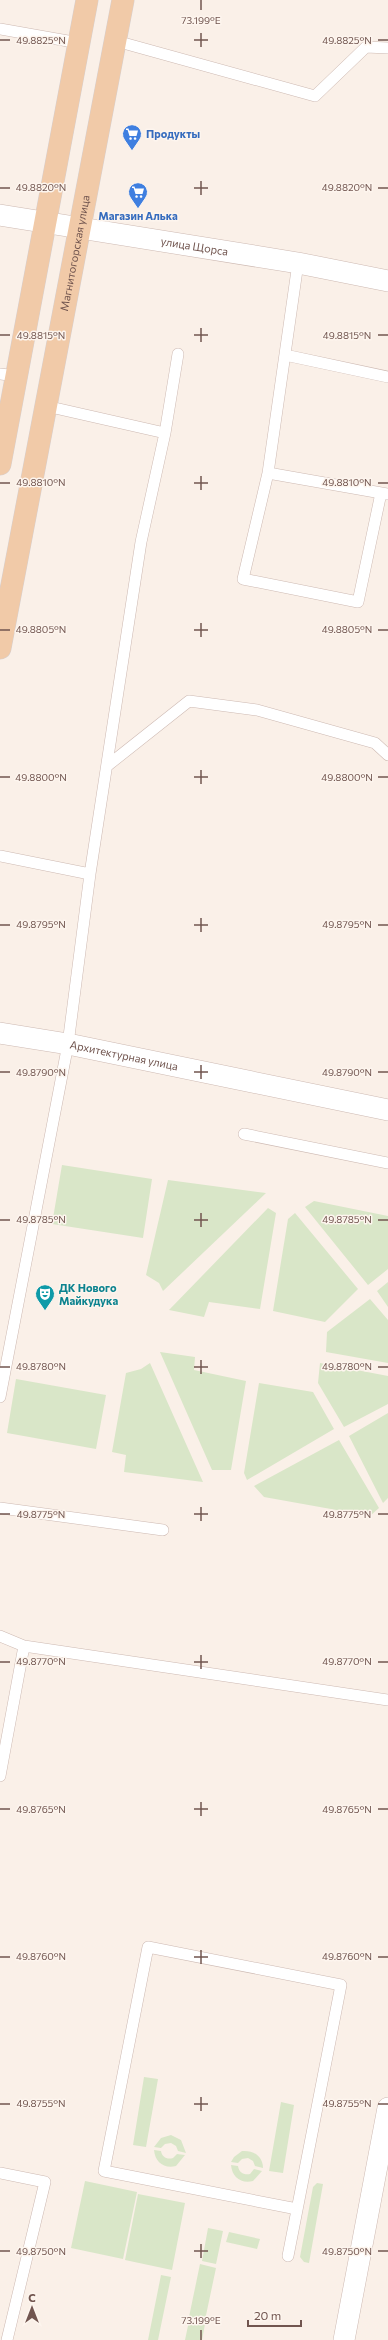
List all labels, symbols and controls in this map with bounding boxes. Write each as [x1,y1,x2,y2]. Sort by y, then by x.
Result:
text: 73.199°E [181,14,221,26]
text: 49.8825°N [16,34,66,46]
text: 49.8825°N [322,34,372,46]
supermarket icon: Продукты [121,123,143,151]
place label: Продукты [146,127,200,140]
text: 49.8820°N [16,181,66,193]
supermarket icon: Магазин Алька [127,181,149,209]
text: 49.8820°N [322,181,372,193]
street label: Магнитогорская улица [57,194,92,312]
place label: Магазин Алька [98,209,178,222]
street label: улица Щорса [160,234,229,258]
text: 49.8815°N [17,329,65,341]
text: 49.8815°N [323,329,371,341]
text: 49.8810°N [16,476,66,488]
text: 49.8810°N [322,476,372,488]
text: 49.8805°N [16,623,66,635]
text: 49.8805°N [322,623,372,635]
text: 49.8800°N [15,771,67,783]
text: 49.8800°N [321,771,373,783]
text: 49.8795°N [16,918,66,930]
text: 49.8795°N [322,918,372,930]
street label: Архитектурная улица [69,1038,179,1073]
text: 49.8790°N [16,1066,66,1078]
text: 49.8790°N [322,1066,372,1078]
text: 49.8785°N [16,1213,66,1225]
text: 49.8785°N [322,1213,372,1225]
place label: ДК Нового Майкудука [59,1281,118,1307]
theatre icon: ДК Нового Майкудука [34,1283,56,1311]
text: 49.8780°N [16,1360,66,1372]
text: 49.8780°N [322,1360,372,1372]
text: 49.8775°N [17,1508,65,1520]
text: 49.8775°N [323,1508,371,1520]
text: 49.8770°N [16,1655,66,1667]
text: 49.8770°N [322,1655,372,1667]
text: 49.8765°N [16,1803,66,1815]
text: 49.8765°N [322,1803,372,1815]
text: 49.8760°N [16,1950,66,1962]
text: 49.8760°N [322,1950,372,1962]
text: 49.8755°N [16,2097,66,2109]
text: 49.8755°N [322,2097,372,2109]
text: 49.8750°N [16,2245,66,2257]
text: 49.8750°N [322,2245,372,2257]
north arrow [12,2288,52,2328]
text: С [28,2291,36,2304]
scale bar [248,2302,301,2328]
text: 20 m [254,2308,281,2322]
text: 73.199°E [181,2314,221,2326]

